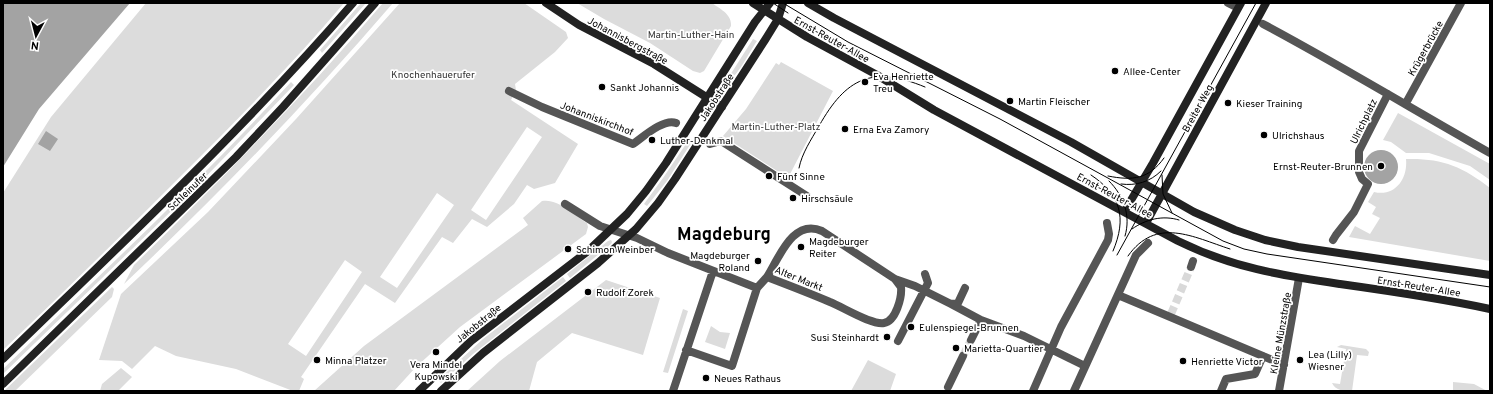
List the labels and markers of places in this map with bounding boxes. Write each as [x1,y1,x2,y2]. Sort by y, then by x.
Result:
marker: Allee-Center [1110,66,1120,76]
place label: Allee-Center [1123,66,1181,79]
place label: Eva Henriette Treu [873,71,934,96]
marker: Eva Henriette Treu [860,77,870,87]
marker: Sankt Johannis [597,82,607,92]
place label: Sankt Johannis [610,82,679,95]
marker: Martin Fleischer [1005,96,1015,106]
place label: Martin Fleischer [1018,96,1090,109]
marker: Kieser Training [1223,98,1233,108]
place label: Kieser Training [1236,98,1302,111]
marker: Erna Eva Zamory [840,124,850,134]
place label: Erna Eva Zamory [853,124,929,137]
marker: Ulrichshaus [1259,130,1269,140]
place label: Ulrichshaus [1272,130,1325,143]
marker: Luther-Denkmal [647,135,657,145]
place label: Luther-Denkmal [660,135,733,148]
place label: Ernst-Reuter-Brunnen [1273,161,1373,174]
marker: Ernst-Reuter-Brunnen [1376,161,1386,171]
marker: Fünf Sinne [764,171,774,181]
place label: Fünf Sinne [777,171,825,184]
marker: Hirschsäule [788,193,798,203]
place label: Hirschsäule [801,193,853,206]
place label: Magdeburger Reiter [809,236,869,261]
marker: Magdeburger Reiter [796,242,806,252]
marker: Schimon Weinber [563,244,573,254]
place label: Schimon Weinber [576,244,654,257]
place label: Magdeburger Roland [690,250,750,275]
marker: Magdeburger Roland [753,256,763,266]
marker: Rudolf Zorek [583,287,593,297]
place label: Rudolf Zorek [596,287,654,300]
marker: Eulenspiegel-Brunnen [906,322,916,332]
place label: Eulenspiegel-Brunnen [919,322,1019,335]
place label: Susi Steinhardt [811,332,879,345]
marker: Susi Steinhardt [882,332,892,342]
marker: Marietta-Quartier [951,343,961,353]
place label: Marietta-Quartier [964,343,1043,356]
marker: Vera Mindel Kupowski [431,347,441,357]
place label: Lea (Lilly) Wiesner [1308,349,1352,374]
marker: Minna Platzer [312,355,322,365]
place label: Minna Platzer [325,355,387,368]
marker: Lea (Lilly) Wiesner [1295,355,1305,365]
marker: Henriette Victor [1178,356,1188,366]
place label: Henriette Victor [1191,356,1263,369]
place label: Vera Mindel Kupowski [410,359,462,384]
marker: Neues Rathaus [701,373,711,383]
place label: Neues Rathaus [714,373,781,386]

